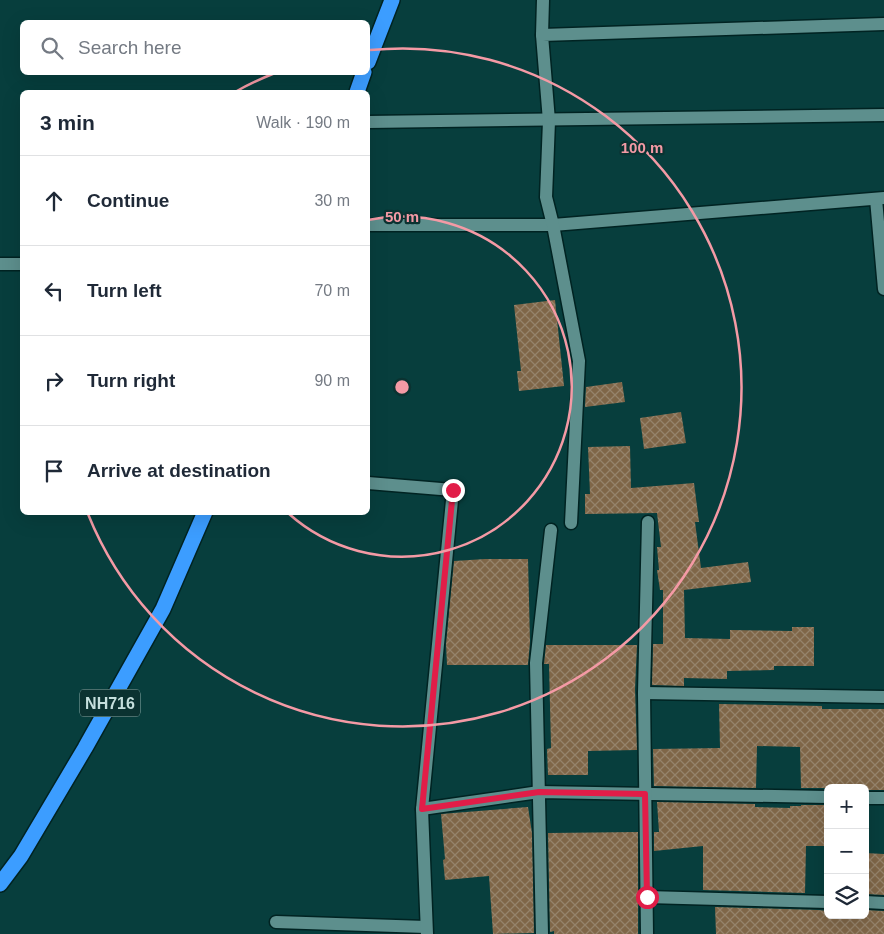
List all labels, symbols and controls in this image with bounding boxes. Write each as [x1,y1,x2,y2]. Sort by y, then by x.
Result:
search box [20,20,370,75]
icon: search [38,34,66,62]
text: Search here [78,37,182,58]
text: 3 min [40,111,95,134]
text: Walk · 190 m [256,114,350,131]
text: 100 m [621,139,663,156]
icon: ahead [40,187,68,215]
text: Continue [87,190,169,211]
text: 30 m [314,192,350,209]
text: 50 m [385,208,419,225]
icon: left [40,277,68,305]
text: Turn left [87,280,162,301]
text: 70 m [314,282,350,299]
icon: right [40,367,68,395]
text: Turn right [87,370,175,391]
text: 90 m [314,372,350,389]
centre of rings [393,378,411,396]
icon: arrive [40,457,68,485]
text: Arrive at destination [87,460,271,481]
route end [442,479,465,502]
road number: NH716 [80,690,140,716]
map controls [824,784,869,919]
button: + [824,784,869,829]
button: − [824,829,869,874]
button: layers [824,874,869,919]
route start [636,886,659,909]

